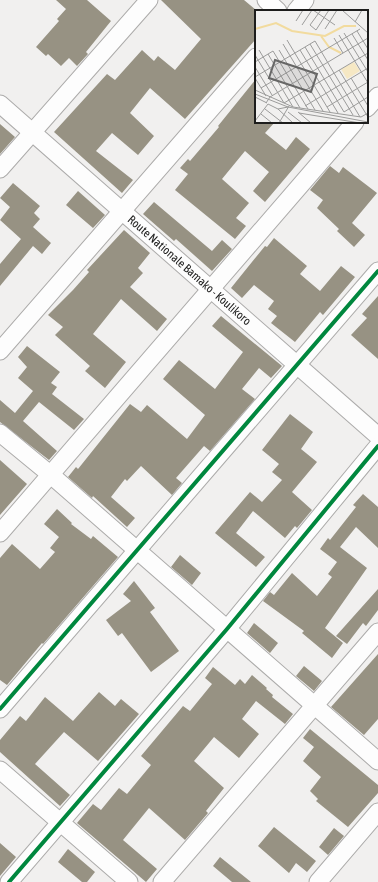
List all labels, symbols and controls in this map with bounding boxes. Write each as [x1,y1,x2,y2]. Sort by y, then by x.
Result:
inset map [255,10,368,123]
street label: Route Nationale Bamako - Koulikoro [125,212,254,328]

